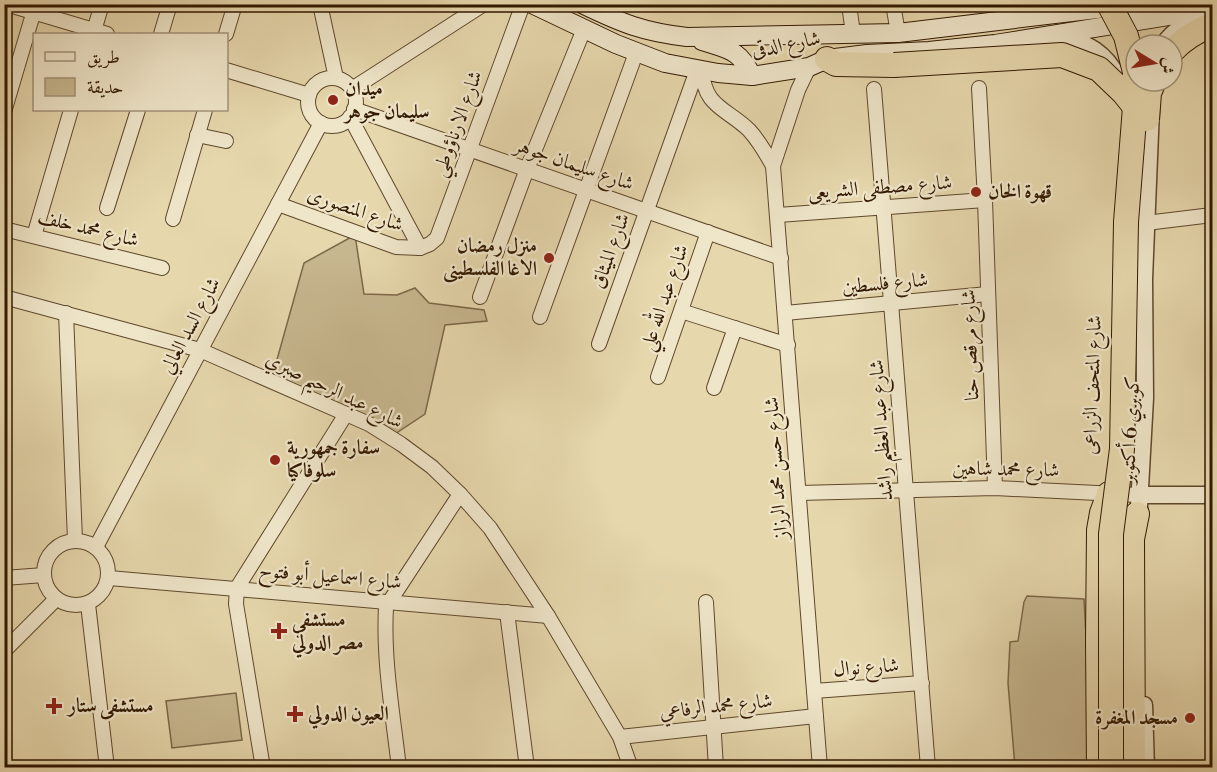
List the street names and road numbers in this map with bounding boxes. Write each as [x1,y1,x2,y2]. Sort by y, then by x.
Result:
street label: شارع الدقى [749,26,824,68]
street label: شارع الارناؤوطي [427,67,493,182]
street label: شارع سليمان جوهر [508,132,637,201]
street label: شارع مصطفى الشريعى [807,170,953,210]
street label: شارع المنصورى [302,182,406,242]
street label: شارع محمد خلف [34,204,141,257]
street label: شارع الميثاق [586,210,640,293]
street label: شارع عبد الله علي [631,240,701,357]
street label: شارع فلسطين [841,268,929,304]
street label: شارع السد العالي [155,273,230,380]
street label: شارع مرقص حنا [957,289,989,401]
street label: شارع المتحف الزراعى [1078,315,1112,455]
street label: شارع عبد الرحيم صبري [259,347,407,440]
street label: شارع عبد العظيم راشد [865,358,905,501]
street label: كوبري 6 أكتوبر [1113,375,1148,487]
street label: شارع حسن محمد الرزاز [760,396,799,542]
street label: شارع محمد شاهين [952,457,1060,487]
street label: شارع اسماعيل أبو فتوح [257,555,403,600]
street label: شارع نوال [832,653,900,687]
street label: شارع محمد الرفاعي [658,689,774,729]

